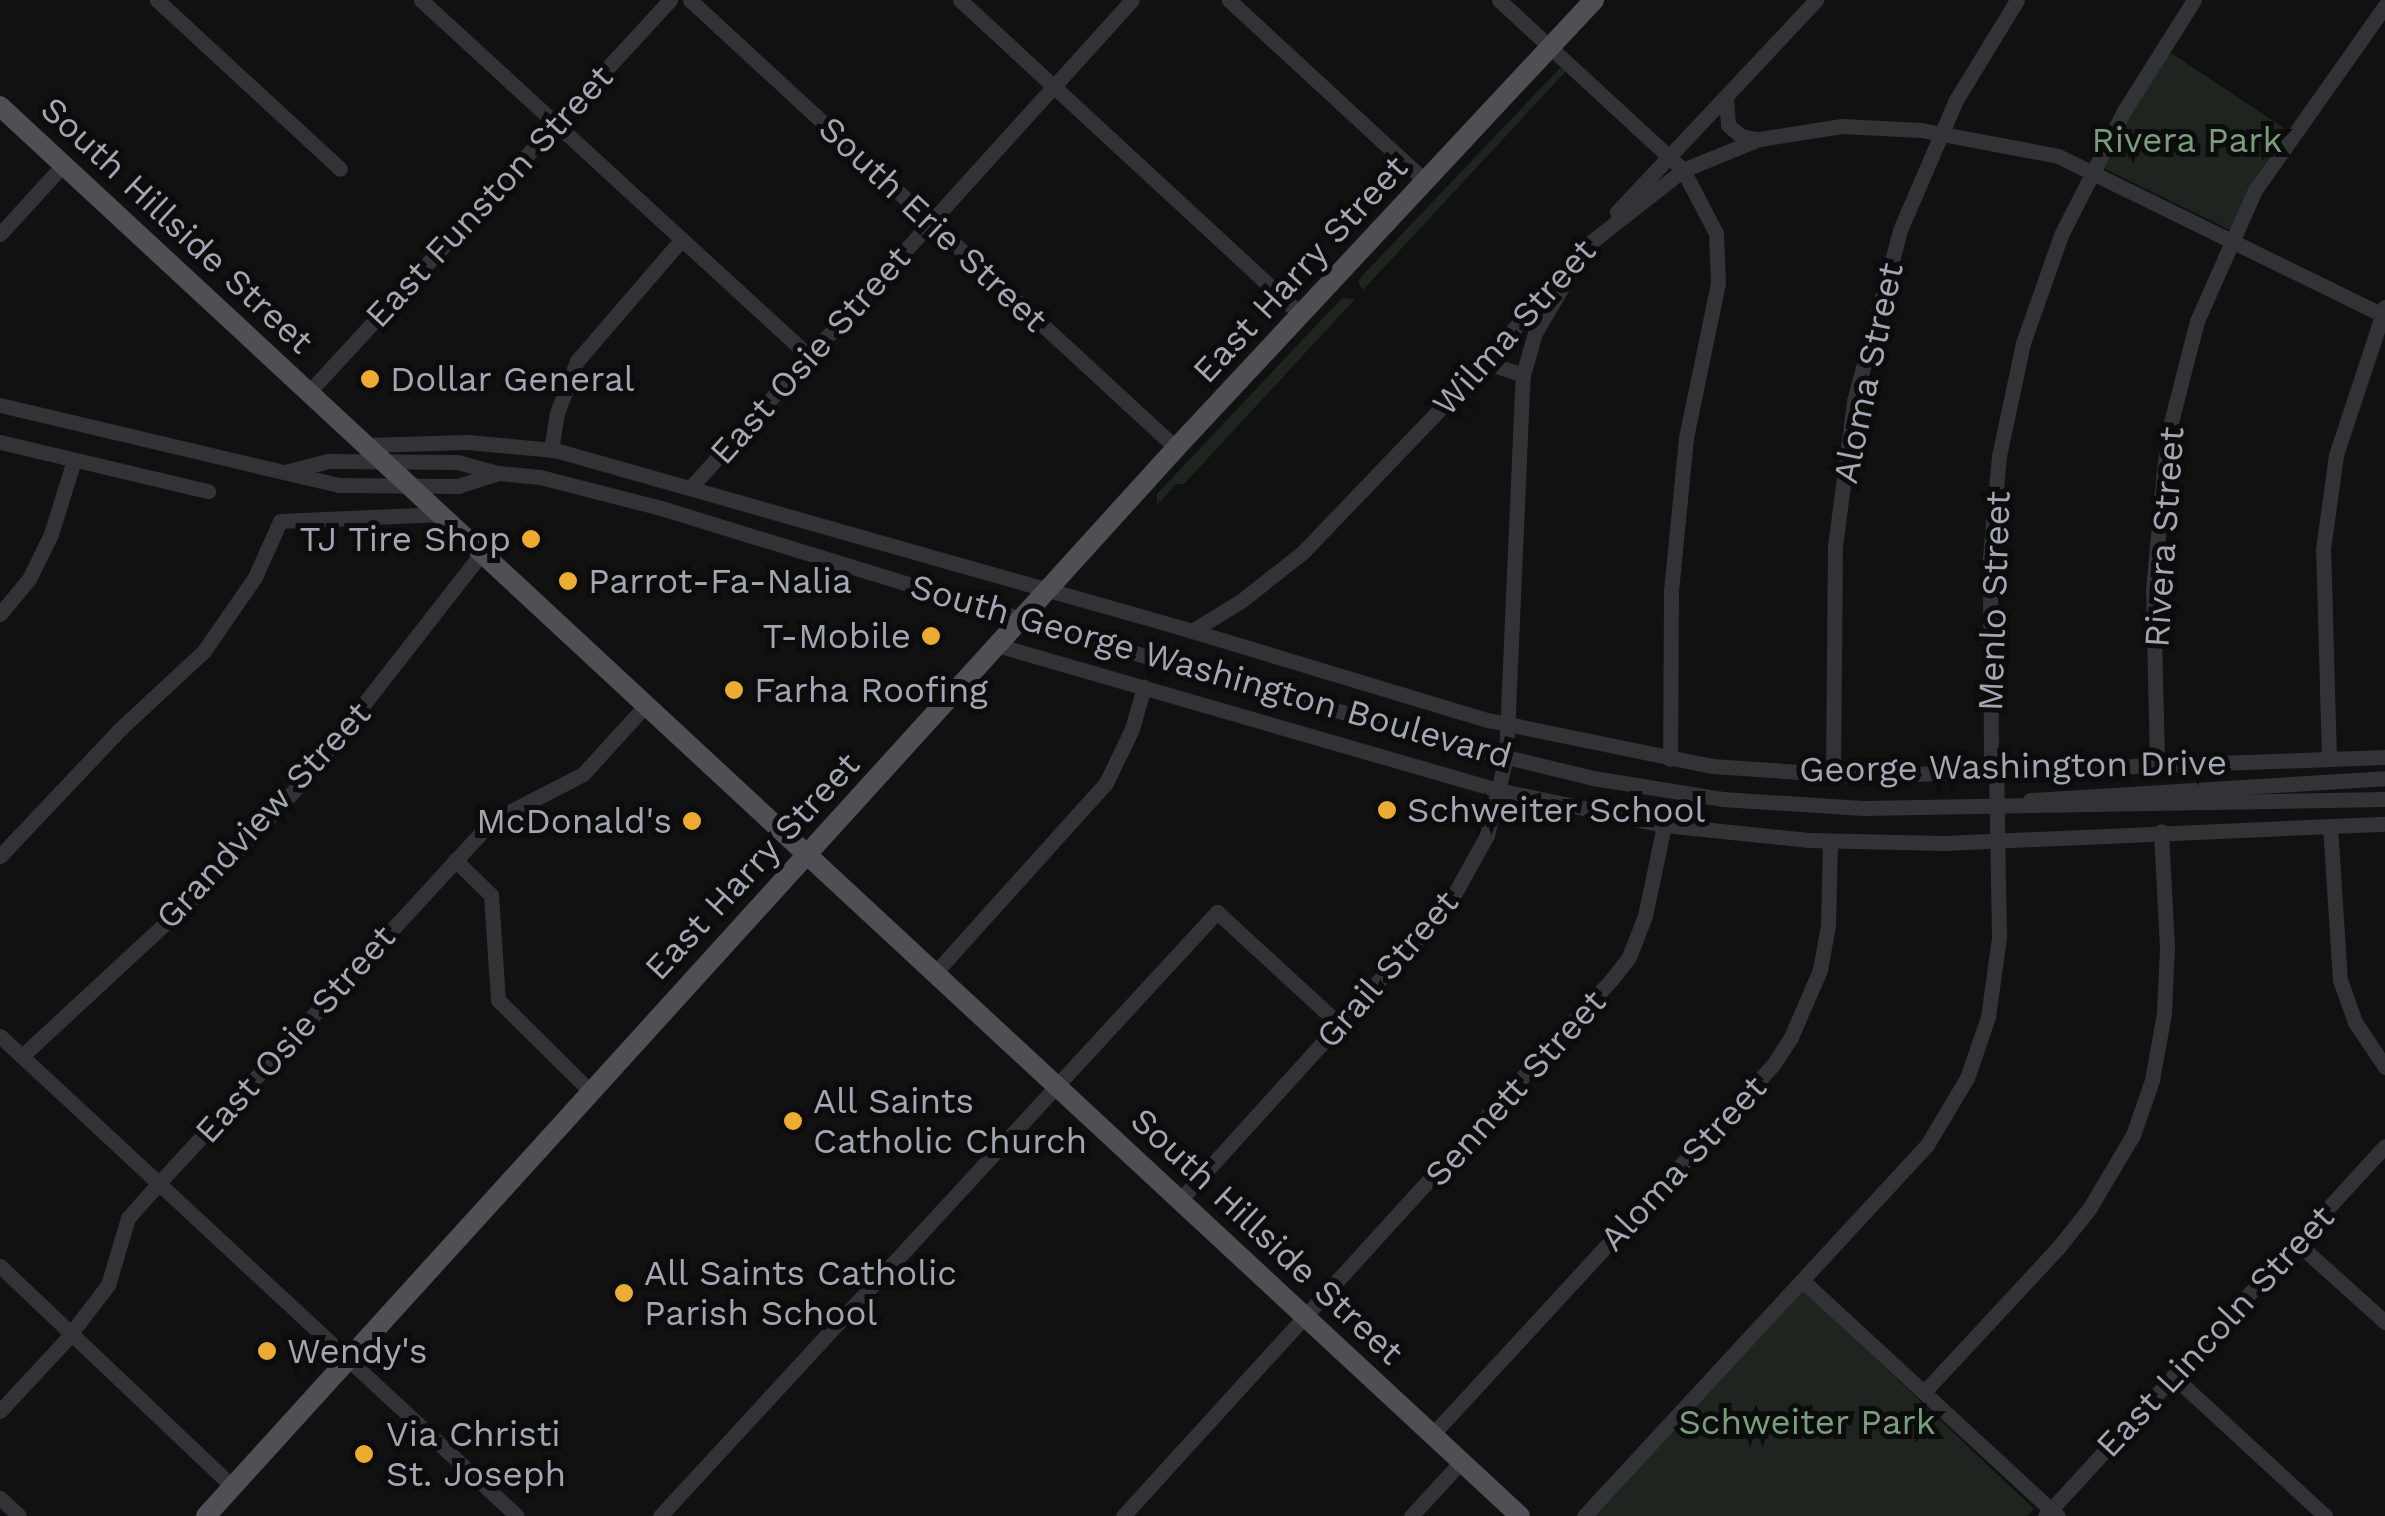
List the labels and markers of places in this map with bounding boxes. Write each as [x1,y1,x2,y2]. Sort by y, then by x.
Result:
place label: Dollar General [390,358,635,400]
marker: Dollar General [359,368,381,390]
place label: TJ Tire Shop [299,518,511,560]
marker: TJ Tire Shop [520,528,542,550]
place label: Parrot-Fa-Nalia [588,560,852,602]
marker: Parrot-Fa-Nalia [557,570,579,592]
place label: T-Mobile [762,615,911,657]
marker: T-Mobile [920,625,942,647]
place label: Farha Roofing [754,669,989,711]
marker: Farha Roofing [723,679,745,701]
place label: Schweiter School [1407,789,1706,831]
marker: Schweiter School [1376,799,1398,821]
place label: McDonald's [476,800,672,842]
marker: McDonald's [681,810,703,832]
place label: All Saints Catholic Church [813,1080,1087,1162]
marker: All Saints Catholic Church [782,1110,804,1132]
place label: All Saints Catholic Parish School [644,1252,958,1334]
marker: All Saints Catholic Parish School [613,1282,635,1304]
place label: Wendy's [287,1330,427,1372]
marker: Wendy's [256,1340,278,1362]
place label: Via Christi St. Joseph [386,1413,567,1495]
marker: Via Christi St. Joseph [351,1441,377,1467]

